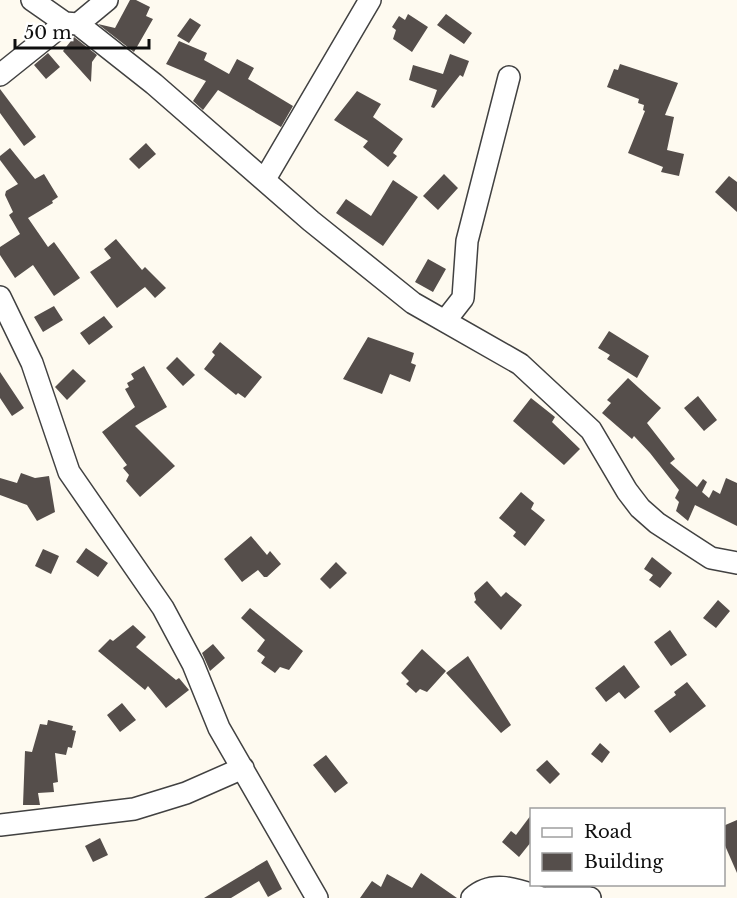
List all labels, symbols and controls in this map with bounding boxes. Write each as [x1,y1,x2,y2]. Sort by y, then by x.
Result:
scale bar [15,12,148,50]
text: 50 m [24,22,72,44]
legend [530,808,725,886]
text: Road [584,821,632,843]
text: Building [584,851,663,873]

